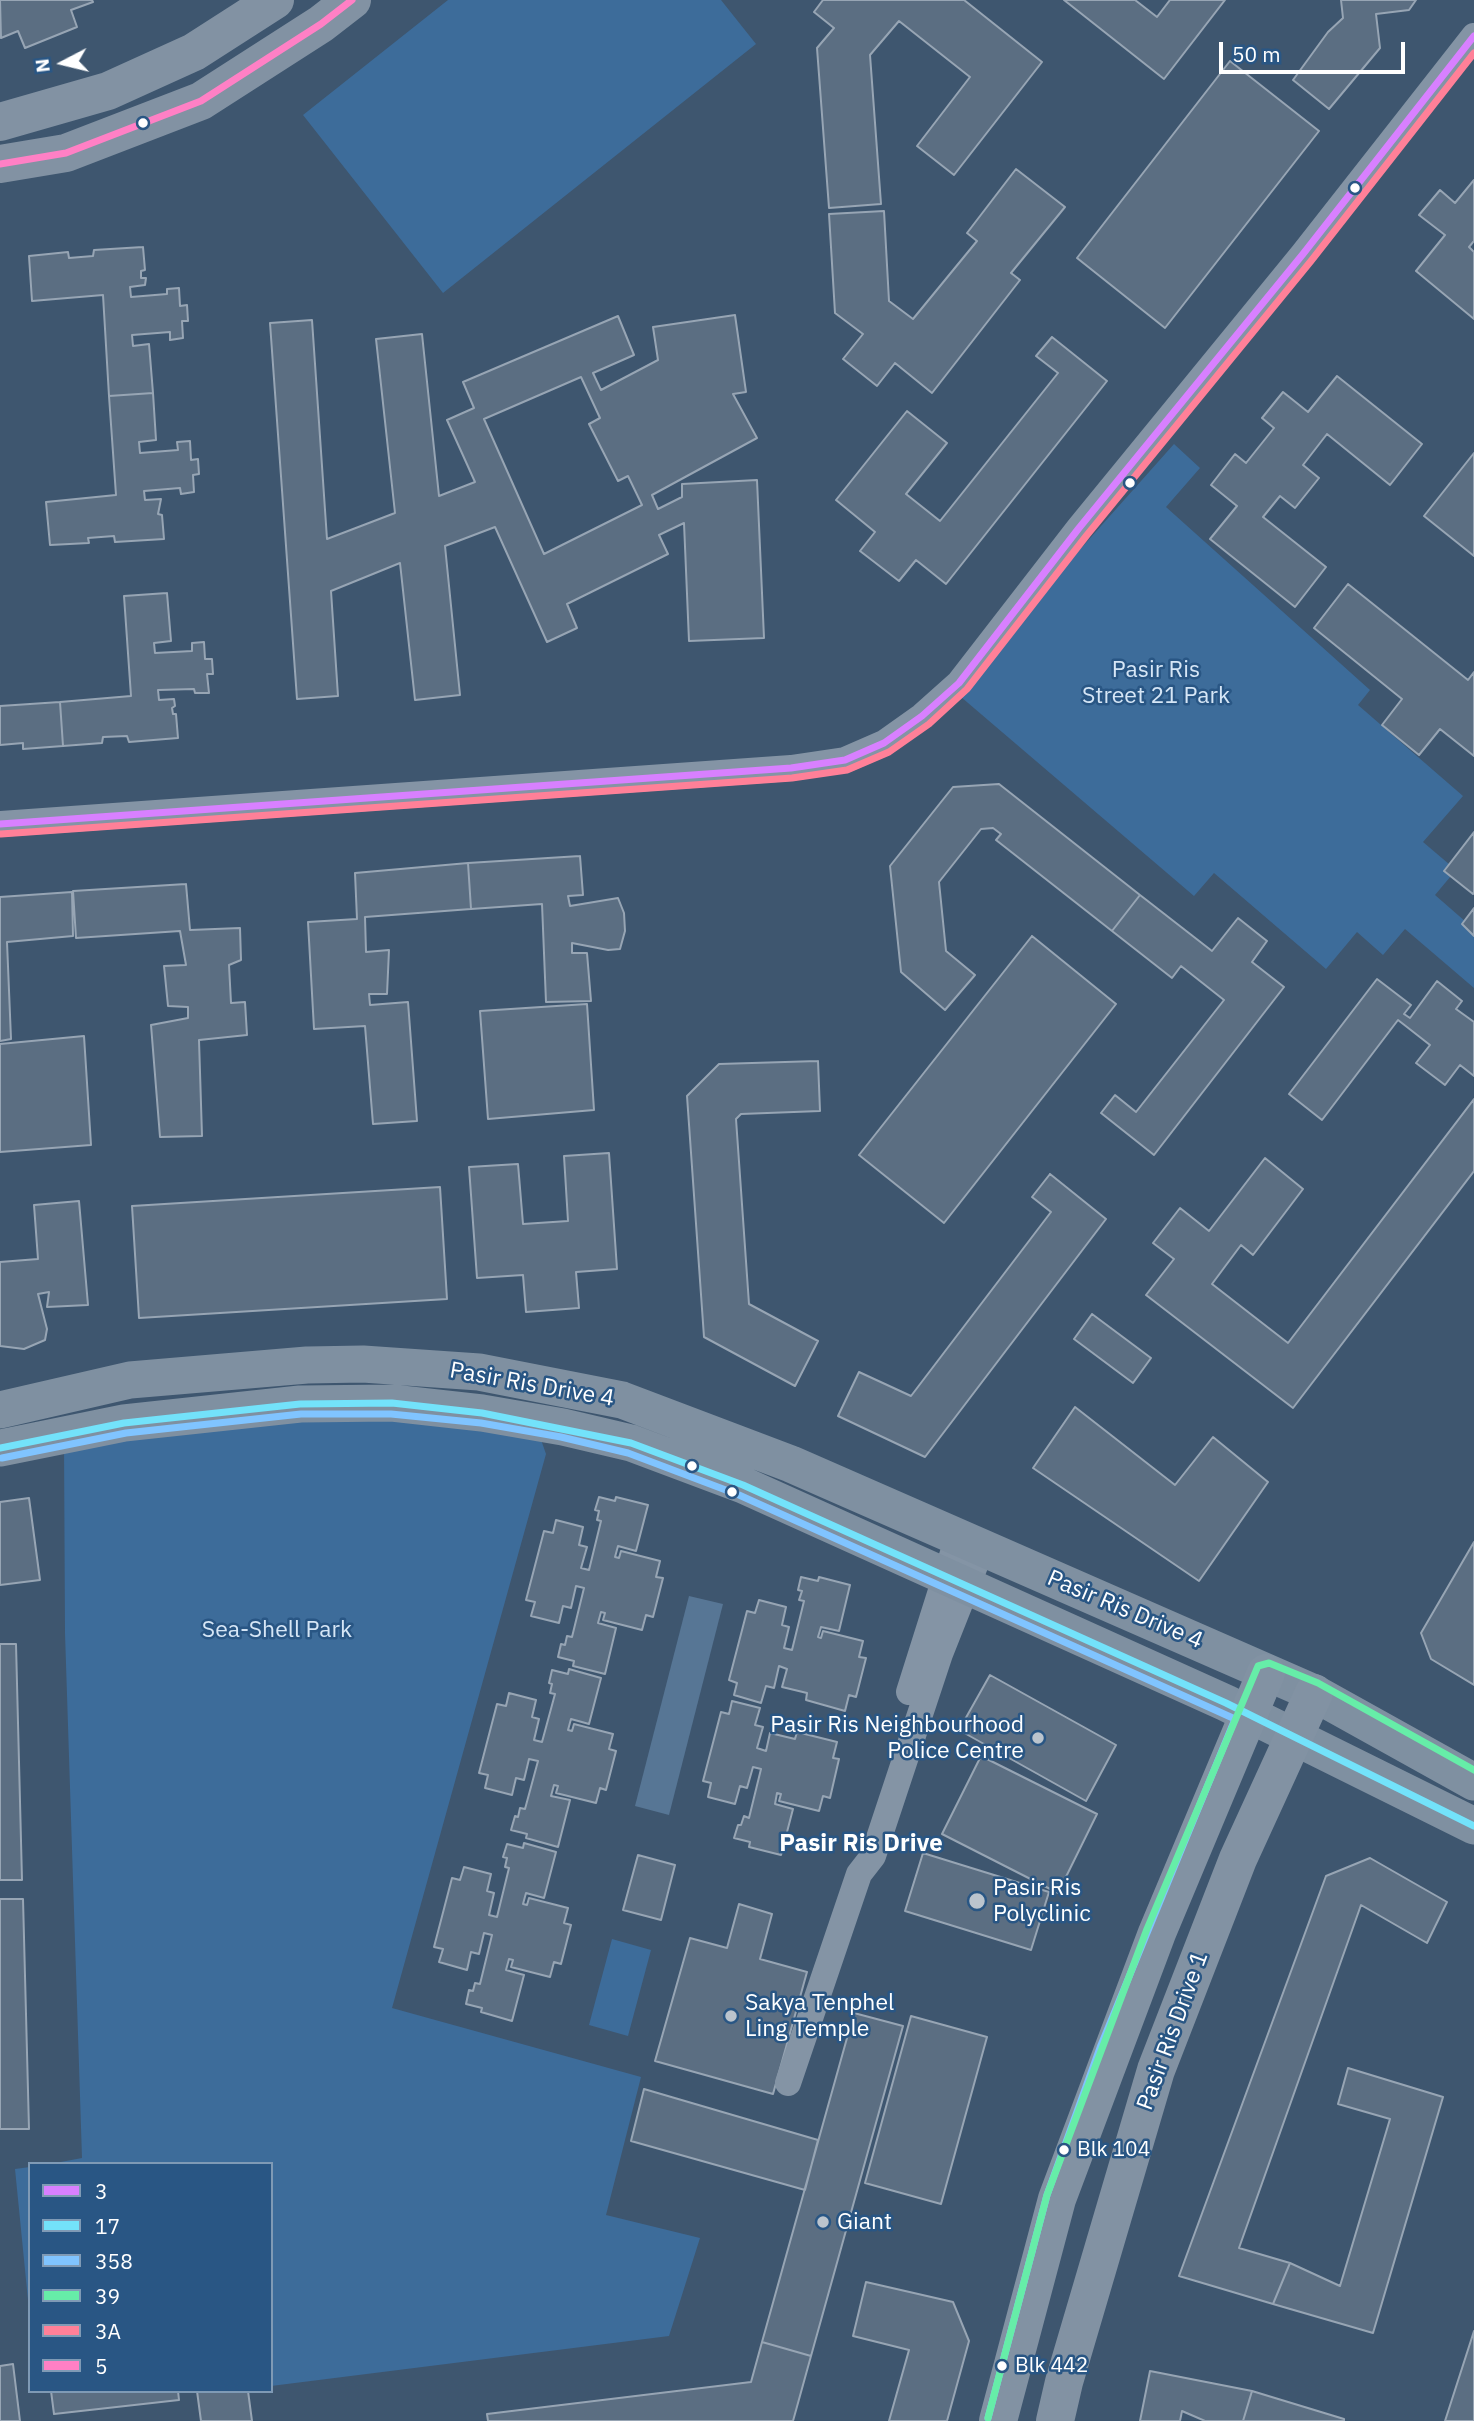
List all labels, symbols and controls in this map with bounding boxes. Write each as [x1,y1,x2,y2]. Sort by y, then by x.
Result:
north arrow [28,28,98,98]
scale bar [1222,28,1408,72]
text: 50 m [1232,40,1281,68]
text: N [29,57,55,74]
unlabelled marker [136,116,150,130]
unlabelled marker [1348,181,1362,195]
unlabelled marker [1123,476,1137,490]
park label: Pasir Ris Street 21 Park [1082,656,1230,710]
street label: Pasir Ris Drive 4 [448,1357,616,1413]
unlabelled marker [685,1459,699,1473]
unlabelled marker [725,1485,739,1499]
street label: Pasir Ris Drive 4 [1043,1565,1207,1655]
park label: Sea-Shell Park [202,1616,352,1644]
place label: Pasir Ris Neighbourhood Police Centre [770,1711,1024,1765]
marker: Pasir Ris Neighbourhood Police Centre [1030,1730,1046,1746]
district label: Pasir Ris Drive [779,1830,943,1858]
place label: Pasir Ris Polyclinic [993,1874,1091,1928]
marker: Pasir Ris Polyclinic [967,1891,987,1911]
street label: Pasir Ris Drive 1 [1132,1948,1214,2114]
place label: Sakya Tenphel Ling Temple [745,1989,894,2043]
marker: Sakya Tenphel Ling Temple [723,2008,739,2024]
place label: Blk 104 [1077,2137,1150,2163]
marker: Blk 104 [1057,2143,1071,2157]
legend [28,2162,273,2393]
text: 3 [95,2177,108,2205]
place label: Giant [837,2208,892,2236]
text: 17 [95,2212,120,2240]
marker: Giant [815,2214,831,2230]
text: 358 [95,2247,133,2275]
text: 39 [95,2282,120,2310]
text: 3A [95,2317,121,2345]
text: 5 [95,2352,108,2380]
place label: Blk 442 [1015,2353,1088,2379]
marker: Blk 442 [995,2359,1009,2373]

